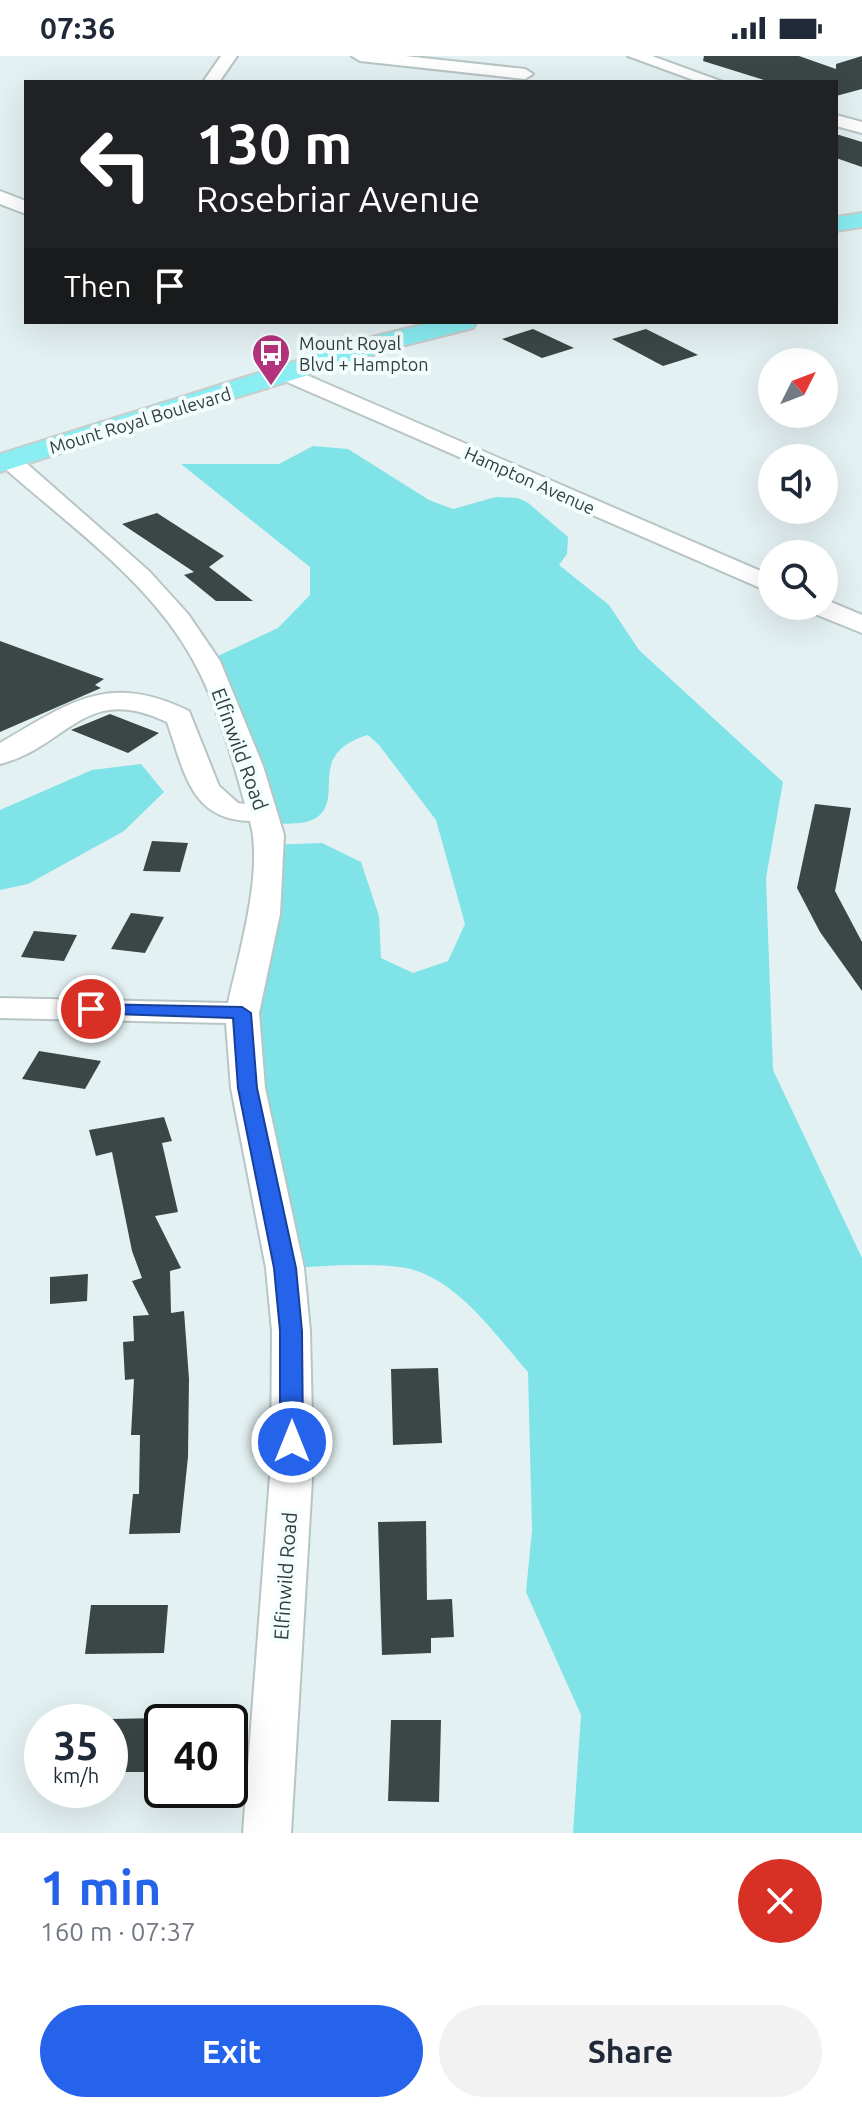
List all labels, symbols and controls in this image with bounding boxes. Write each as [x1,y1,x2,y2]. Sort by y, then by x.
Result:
text: 07:36 [40,11,115,45]
icon: left [64,112,168,216]
text: 130 m [196,112,352,175]
text: Rosebriar Avenue [196,178,480,219]
icon: arrive [148,264,192,308]
text: Then [64,269,132,303]
bus stop icon: Mount Royal Blvd + Hampton [250,332,292,387]
place label: Mount Royal Blvd + Hampton [299,333,429,374]
north arrow [758,348,838,428]
map controls [758,348,838,620]
street label: Mount Royal Boulevard [47,383,233,457]
street label: Hampton Avenue [462,442,598,518]
button: sound [758,444,838,524]
button: search [758,540,838,620]
street label: Elfinwild Road [207,685,273,813]
pin [57,975,125,1043]
icon: arrive [69,987,113,1031]
position arrow [250,1400,334,1484]
street label: Elfinwild Road [269,1511,301,1641]
speed limit sign: 40 [144,1704,248,1808]
text: 35 [53,1723,99,1768]
text: km/h [53,1764,99,1787]
button: close [738,1859,822,1943]
text: 1 min [40,1860,161,1914]
text: 160 m · 07:37 [40,1917,196,1946]
button: Exit [40,2005,423,2097]
button: Share [439,2005,822,2097]

